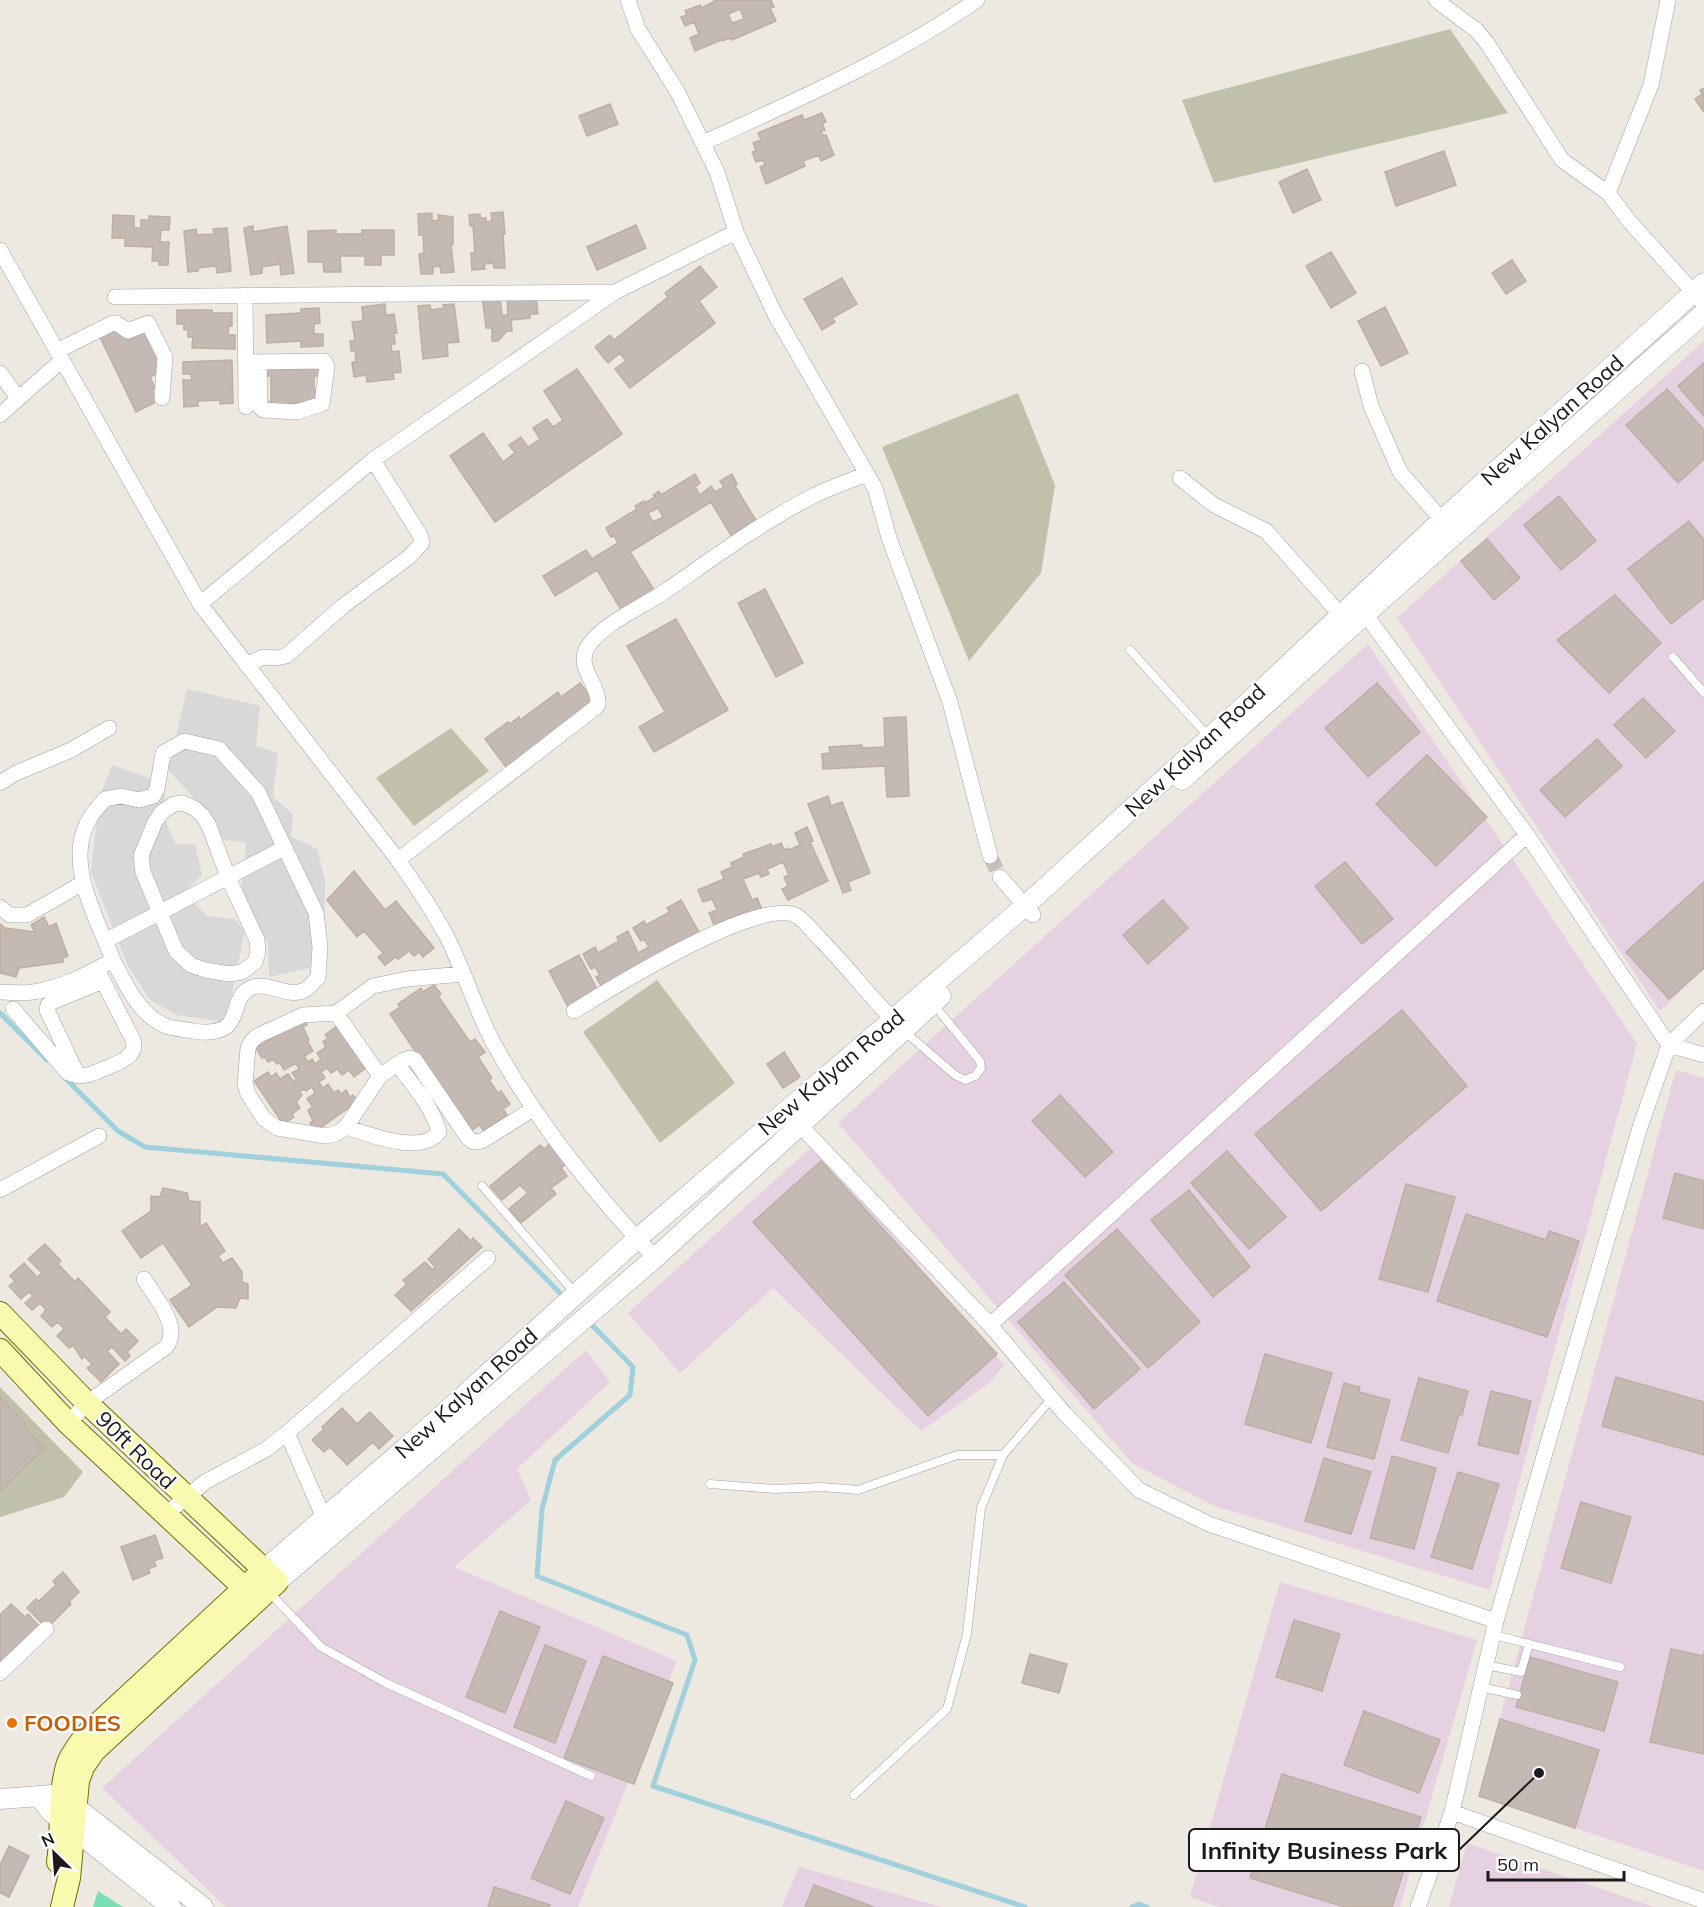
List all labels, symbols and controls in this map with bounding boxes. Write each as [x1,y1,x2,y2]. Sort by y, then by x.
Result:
street label: New Kalyan Road [1475,348,1629,492]
street label: New Kalyan Road [1119,677,1271,823]
street label: New Kalyan Road [752,1003,910,1141]
street label: New Kalyan Road [389,1321,543,1465]
street label: 90ft Road [90,1405,182,1495]
place label: FOODIES [24,1709,121,1737]
marker: FOODIES [5,1716,19,1730]
north arrow [24,1823,84,1883]
text: N [38,1828,57,1851]
callout: Infinity Business Park [1189,1829,1459,1871]
text: Infinity Business Park [1201,1835,1448,1865]
scale bar [1488,1844,1624,1882]
text: 50 m [1497,1853,1539,1876]

